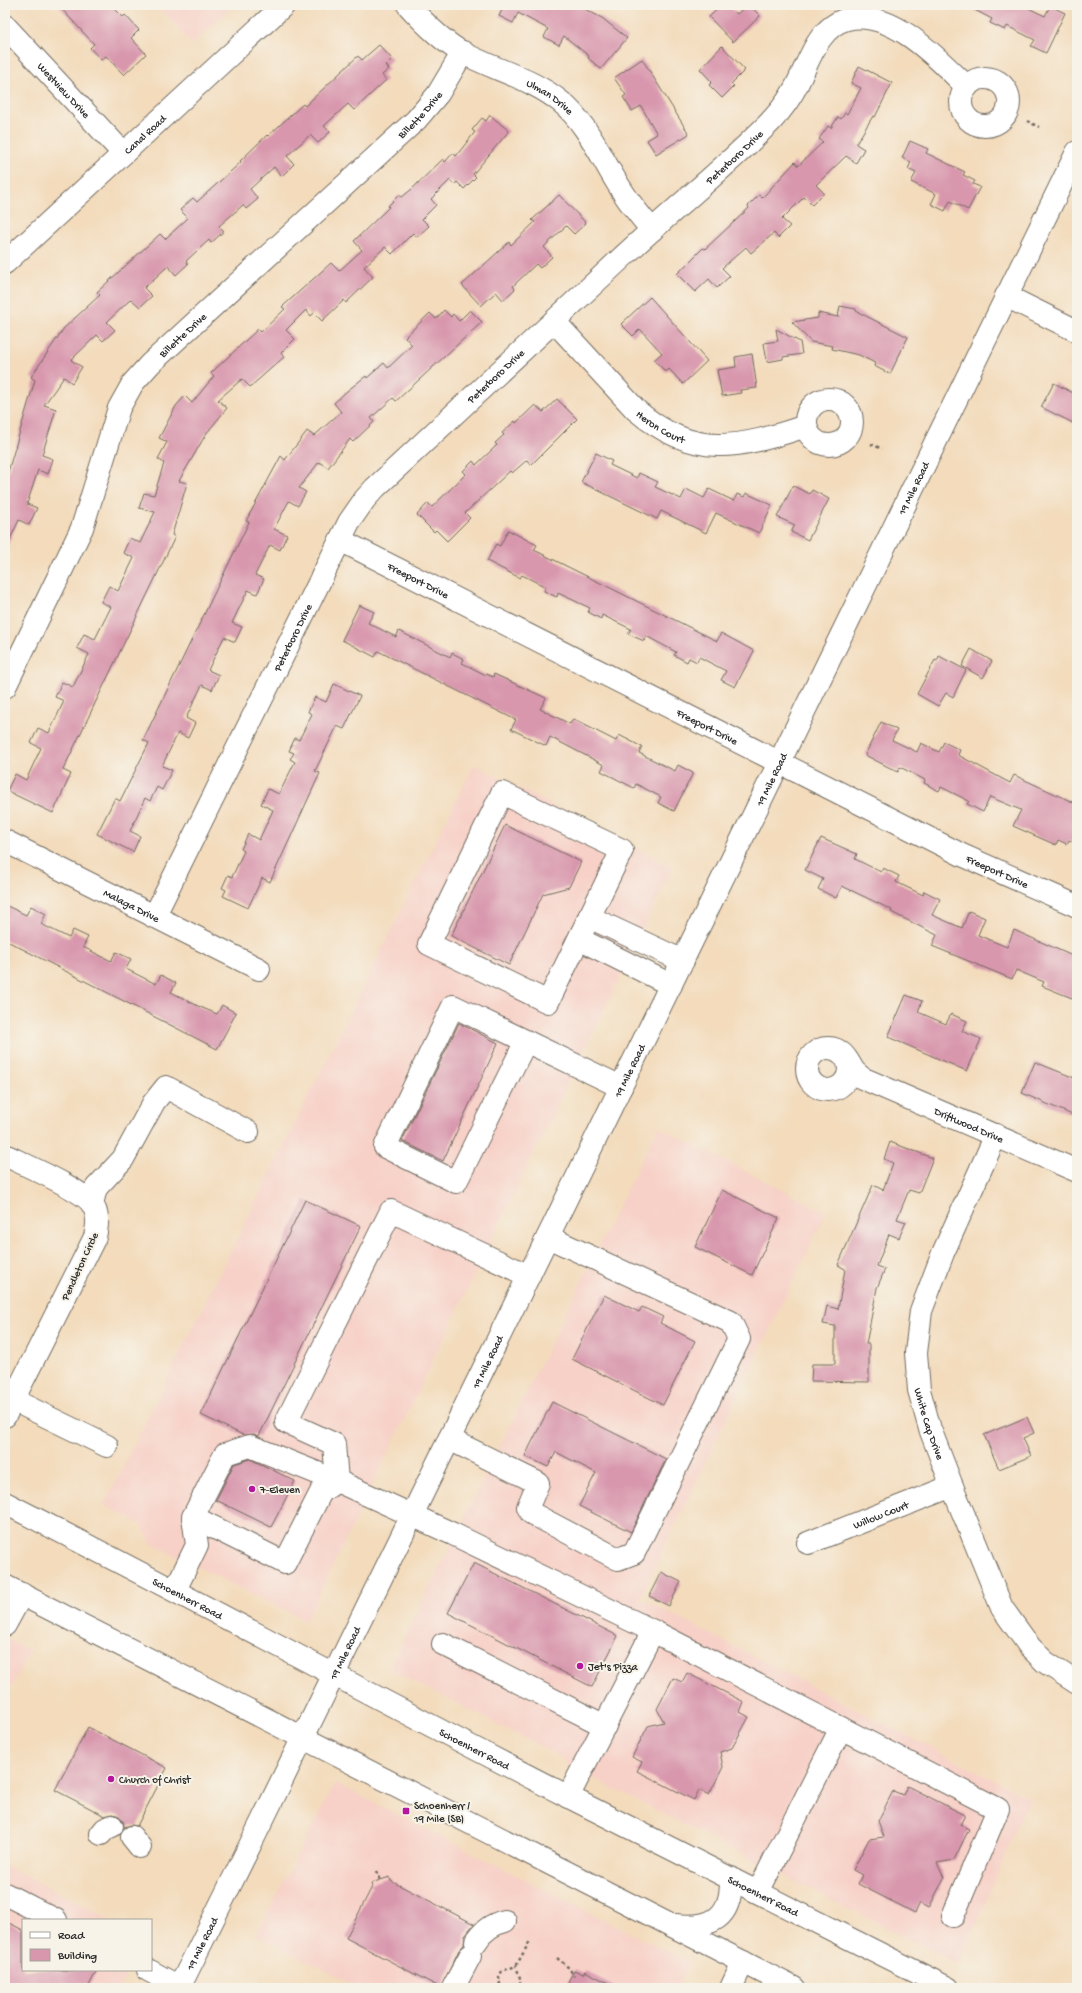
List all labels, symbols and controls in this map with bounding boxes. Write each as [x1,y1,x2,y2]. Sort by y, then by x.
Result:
street label: Westview Drive [34,61,92,122]
street label: Ulman Drive [524,78,575,118]
street label: Billette Drive [395,89,446,142]
street label: Canal Road [123,112,170,158]
street label: Peterboro Drive [703,128,767,188]
street label: Billette Drive [157,311,210,361]
street label: Peterboro Drive [465,347,528,407]
street label: Heron Court [633,409,688,447]
street label: 19 Mile Road [896,459,933,518]
street label: Freeport Drive [384,561,451,602]
street label: Peterboro Drive [272,602,316,675]
street label: Freeport Drive [673,707,740,749]
street label: 19 Mile Road [754,750,791,809]
street label: Freeport Drive [963,853,1030,892]
street label: Malaga Drive [101,888,161,926]
street label: 19 Mile Road [612,1042,649,1101]
street label: Driftwood Drive [931,1105,1005,1147]
street label: Pendleton Circle [59,1231,102,1304]
street label: 19 Mile Road [470,1333,507,1392]
street label: White Cap Drive [911,1387,945,1462]
marker: 7-Eleven [247,1484,257,1494]
place label: 7-Eleven [259,1485,301,1497]
street label: Willow Court [852,1499,912,1533]
street label: Schoenherr Road [150,1576,225,1624]
street label: 19 Mile Road [328,1624,365,1683]
marker: Jet's Pizza [575,1661,585,1671]
place label: Jet's Pizza [588,1662,639,1674]
street label: Schoenherr Road [437,1727,512,1774]
marker: Church of Christ [106,1774,116,1784]
place label: Church of Christ [119,1774,192,1787]
place label: Schoenherr / 19 Mile (SB) [413,1801,470,1826]
marker: Schoenherr / 19 Mile (SB) [401,1806,411,1816]
street label: Schoenherr Road [725,1874,801,1921]
street label: 19 Mile Road [185,1914,222,1973]
legend [22,1919,152,1971]
text: Road [58,1930,85,1944]
text: Building [57,1950,97,1964]

